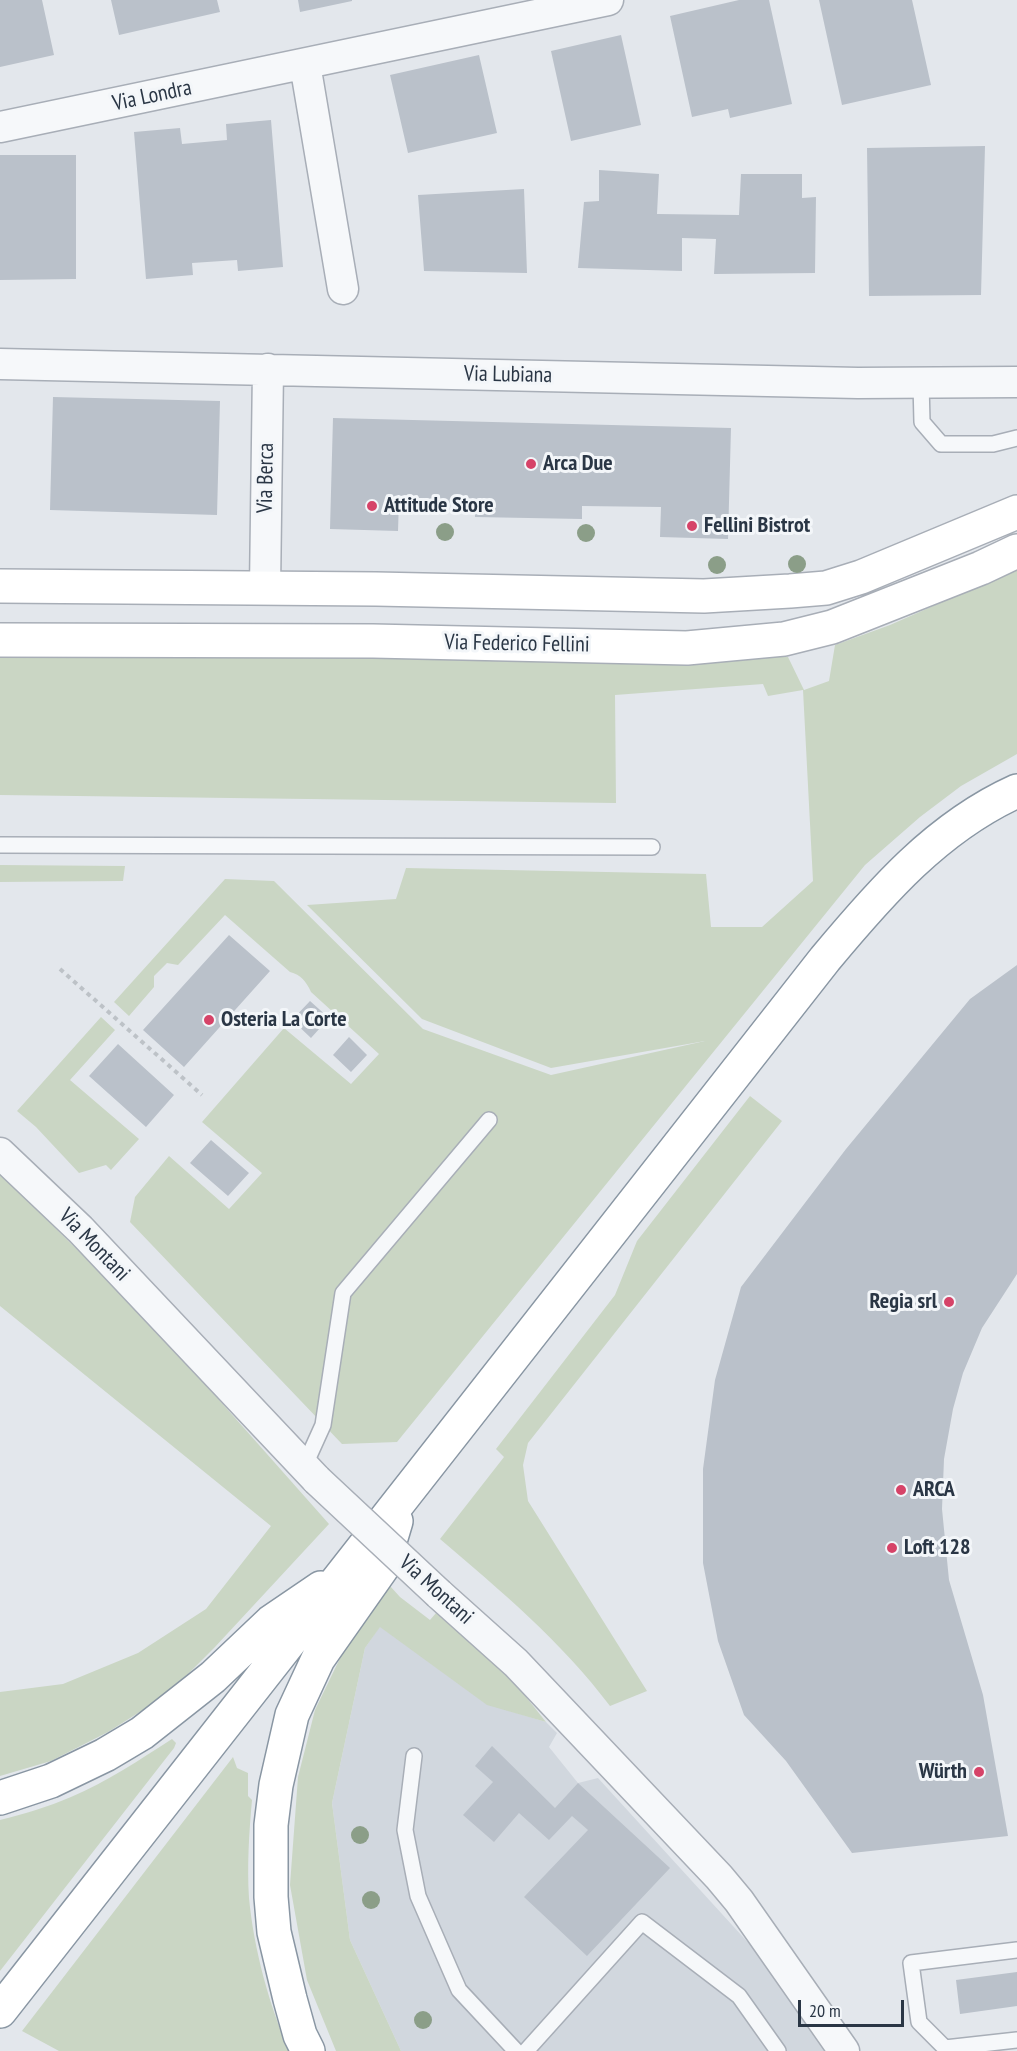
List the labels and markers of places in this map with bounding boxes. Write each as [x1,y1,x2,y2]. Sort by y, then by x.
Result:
place label: Arca Due [543,451,613,477]
marker: Arca Due [524,457,538,471]
place label: Attitude Store [384,493,494,519]
marker: Attitude Store [365,499,379,513]
place label: Fellini Bistrot [704,513,810,539]
marker: Fellini Bistrot [685,519,699,533]
place label: Osteria La Corte [221,1007,347,1033]
marker: Osteria La Corte [202,1013,216,1027]
place label: Regia srl [870,1289,937,1315]
marker: Regia srl [942,1295,956,1309]
place label: ARCA [913,1477,955,1503]
marker: ARCA [894,1483,908,1497]
place label: Loft 128 [904,1535,971,1561]
marker: Loft 128 [885,1541,899,1555]
place label: Würth [919,1759,967,1785]
marker: Würth [972,1765,986,1779]

